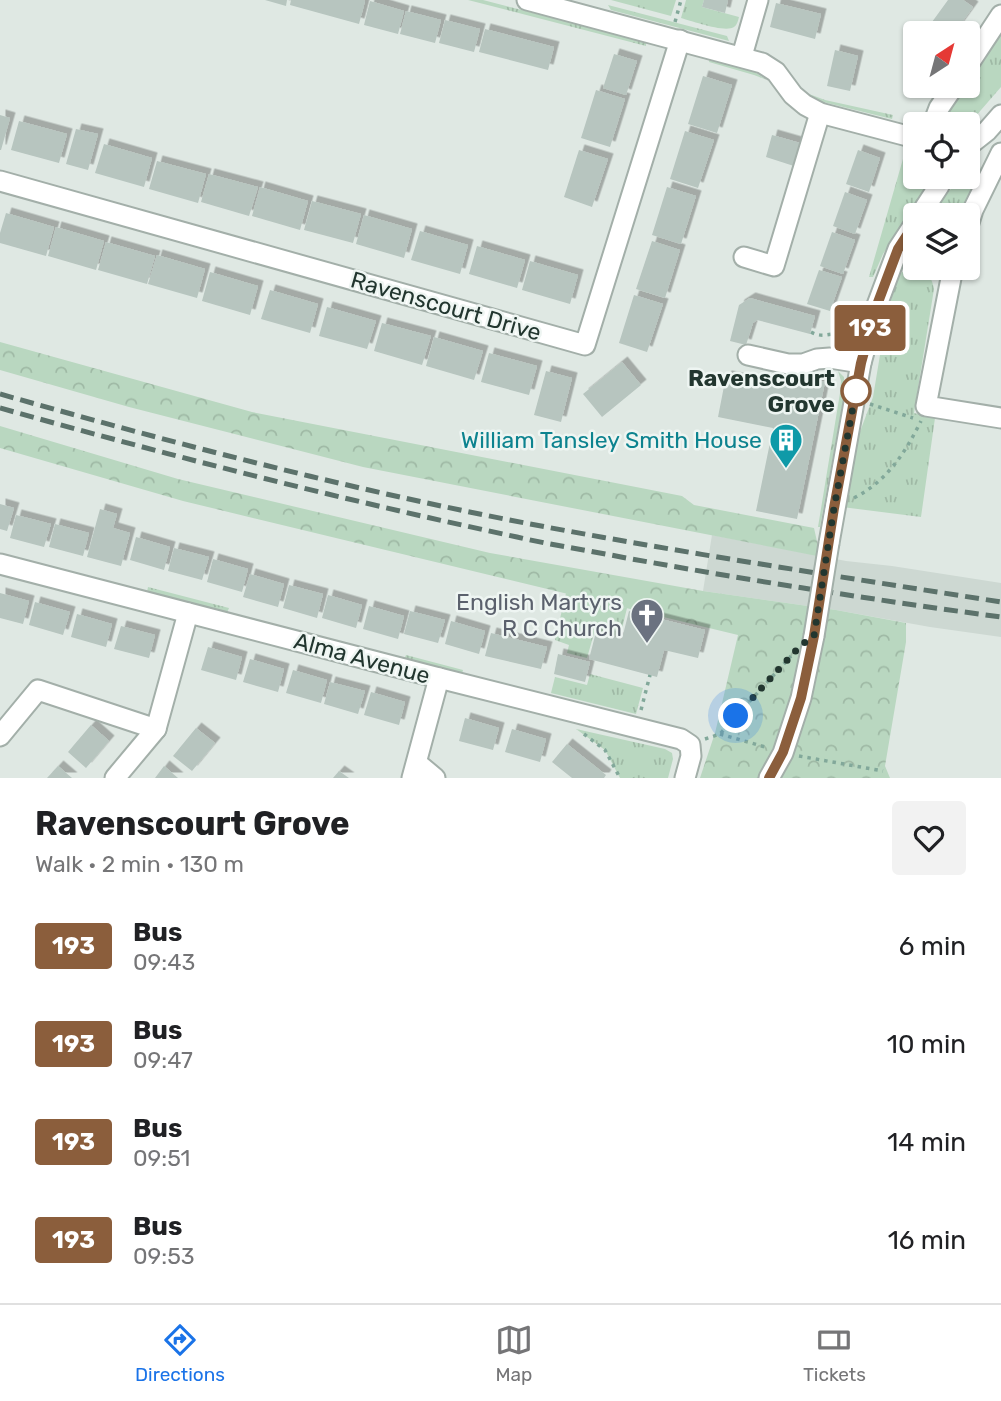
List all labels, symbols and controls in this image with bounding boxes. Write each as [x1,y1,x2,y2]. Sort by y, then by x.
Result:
north arrow [903,21,980,98]
map controls [903,21,980,280]
button: locate [903,112,980,189]
button: layers [903,203,980,280]
street label: Ravenscourt Drive [348,265,544,347]
line badge: 193 [830,305,910,351]
text: 193 [849,314,891,342]
place label: Ravenscourt Grove [688,364,835,418]
marker: Ravenscourt Grove [841,376,871,406]
building icon: William Tansley Smith House [767,421,805,470]
place label: William Tansley Smith House [461,426,762,454]
place label: English Martyrs R C Church [456,588,622,642]
church icon: English Martyrs R C Church [628,596,666,645]
street label: Alma Avenue [291,626,433,690]
your location [718,698,753,733]
button: heart [892,801,966,875]
text: Ravenscourt Grove [35,804,350,843]
text: Walk · 2 min · 130 m [35,850,244,878]
text: Bus [133,917,182,948]
text: 6 min [899,931,966,962]
text: 193 [52,932,95,960]
text: 09:43 [133,948,195,976]
text: Bus [133,1015,182,1046]
text: 10 min [887,1029,966,1060]
text: 193 [52,1030,95,1058]
text: 09:47 [133,1046,193,1074]
text: Bus [133,1113,182,1144]
text: 14 min [887,1127,966,1158]
text: 193 [52,1128,95,1156]
text: 09:51 [133,1144,190,1172]
text: Bus [133,1211,182,1242]
text: 16 min [888,1225,966,1256]
text: 193 [52,1226,95,1254]
text: 09:53 [133,1242,195,1270]
tab: Directions [135,1321,225,1386]
tab: Map [495,1321,533,1386]
tab: Tickets [803,1321,866,1386]

